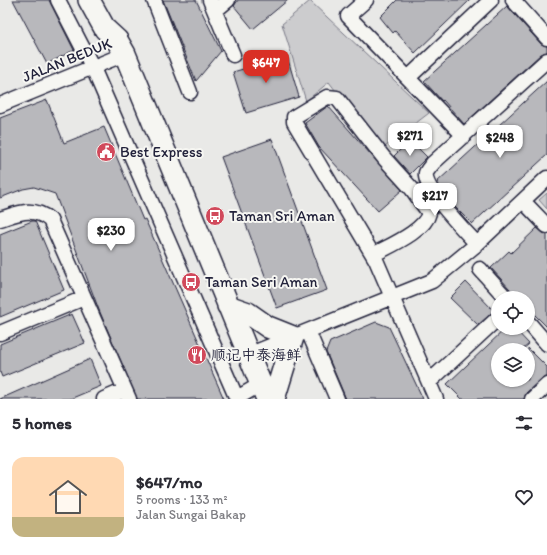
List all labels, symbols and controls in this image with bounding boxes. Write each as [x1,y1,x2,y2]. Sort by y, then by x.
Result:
street label: JALAN BEDUK [20,34,115,86]
pin: $647 [242,50,290,84]
text: $647 [252,55,280,70]
pin: $271 [386,123,434,157]
pin: $248 [476,125,524,159]
text: $271 [397,128,423,143]
text: $248 [486,130,514,145]
public building icon: Best Express [95,141,117,163]
place label: Best Express [120,143,203,161]
pin: $217 [411,183,459,217]
text: $217 [422,188,448,203]
bus stop icon: Taman Sri Aman [204,205,226,227]
place label: Taman Sri Aman [229,207,335,225]
pin: $230 [87,218,135,252]
text: $230 [97,223,125,238]
bus stop icon: Taman Seri Aman [180,271,202,293]
place label: Taman Seri Aman [205,273,318,291]
map controls [491,291,535,387]
button: locate [491,291,535,335]
button: layers [491,343,535,387]
restaurant icon: 顺记中泰海鲜 [186,344,208,366]
place label: 顺记中泰海鲜 [211,346,301,364]
icon: filters [513,412,535,434]
text: 5 homes [12,413,72,433]
text: $647/mo [136,472,202,492]
icon: home [44,473,92,521]
icon: heart [513,486,535,508]
text: 5 rooms · 133 m² [136,492,228,507]
text: Jalan Sungai Bakap [136,507,246,522]

